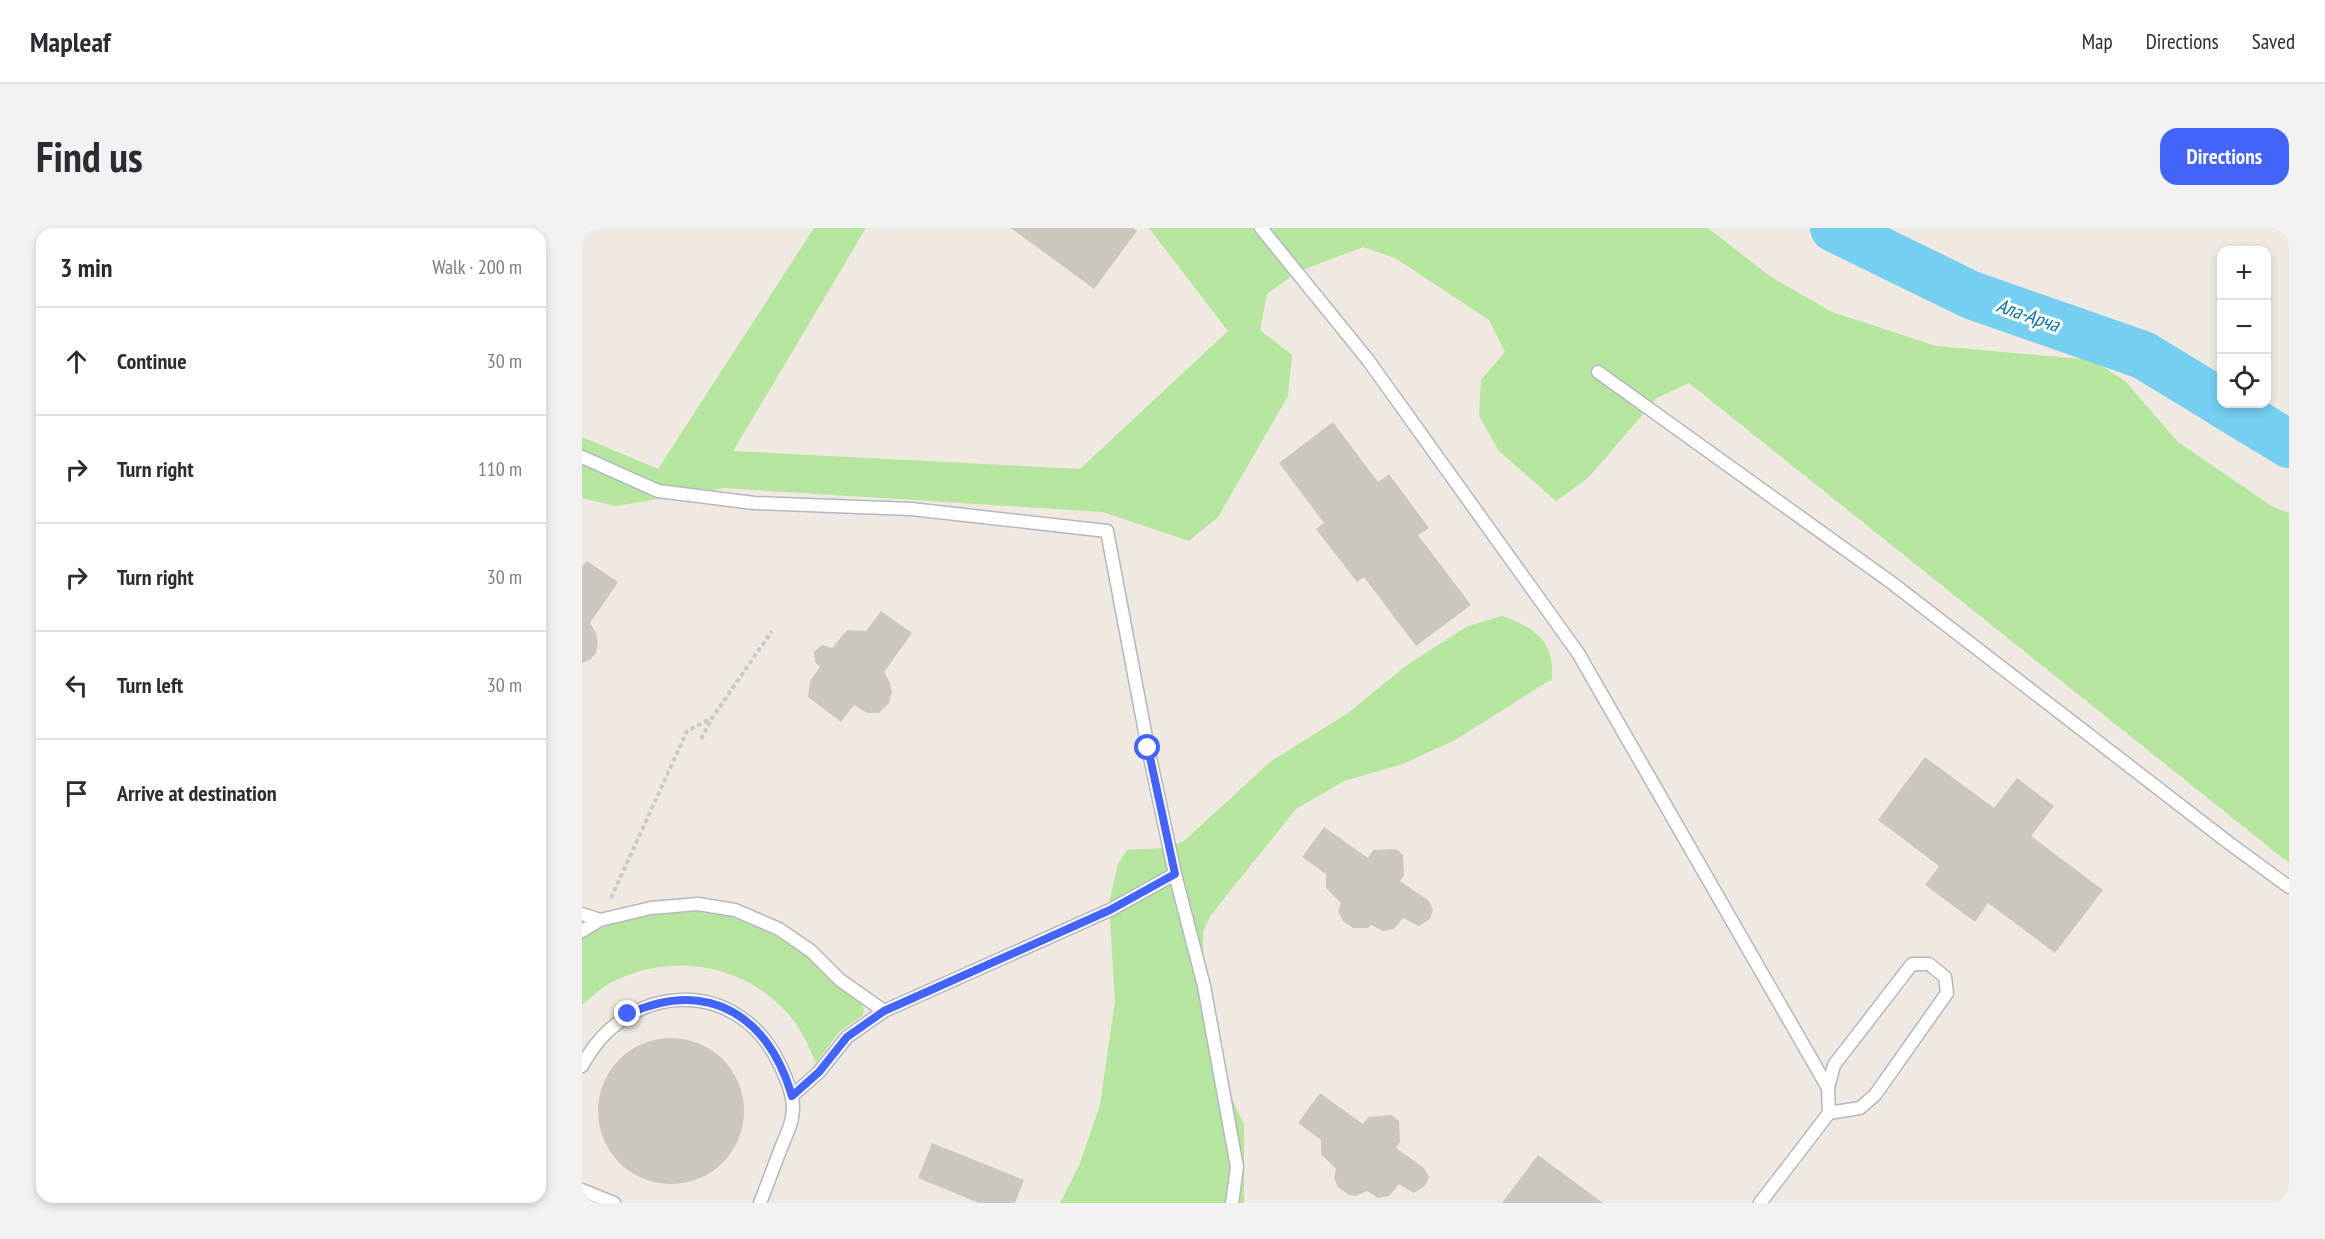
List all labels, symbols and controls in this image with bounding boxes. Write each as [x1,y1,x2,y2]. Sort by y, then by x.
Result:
text: Mapleaf [30,23,111,60]
text: Map [2082,28,2113,55]
text: Directions [2146,28,2219,55]
text: Saved [2252,28,2295,55]
button: Directions [2160,128,2289,185]
text: Find us [36,129,143,184]
map controls [2217,246,2271,408]
button: + [2217,246,2271,300]
text: 3 min [60,251,113,284]
text: Walk · 200 m [432,254,522,280]
water label: Ала-Арча [1993,292,2064,338]
button: − [2217,300,2271,354]
icon: ahead [60,345,93,378]
text: Continue [117,347,187,375]
text: 30 m [487,348,522,374]
button: locate [2217,354,2271,408]
icon: right [60,453,93,486]
text: Turn right [117,455,194,483]
text: 110 m [478,456,522,482]
icon: right [60,561,93,594]
text: Turn right [117,563,194,591]
text: 30 m [487,564,522,590]
icon: left [60,669,93,702]
text: Turn left [117,671,183,699]
text: 30 m [487,672,522,698]
route start [1134,734,1160,760]
icon: arrive [60,777,93,810]
text: Arrive at destination [117,779,277,807]
route end [614,1000,640,1026]

